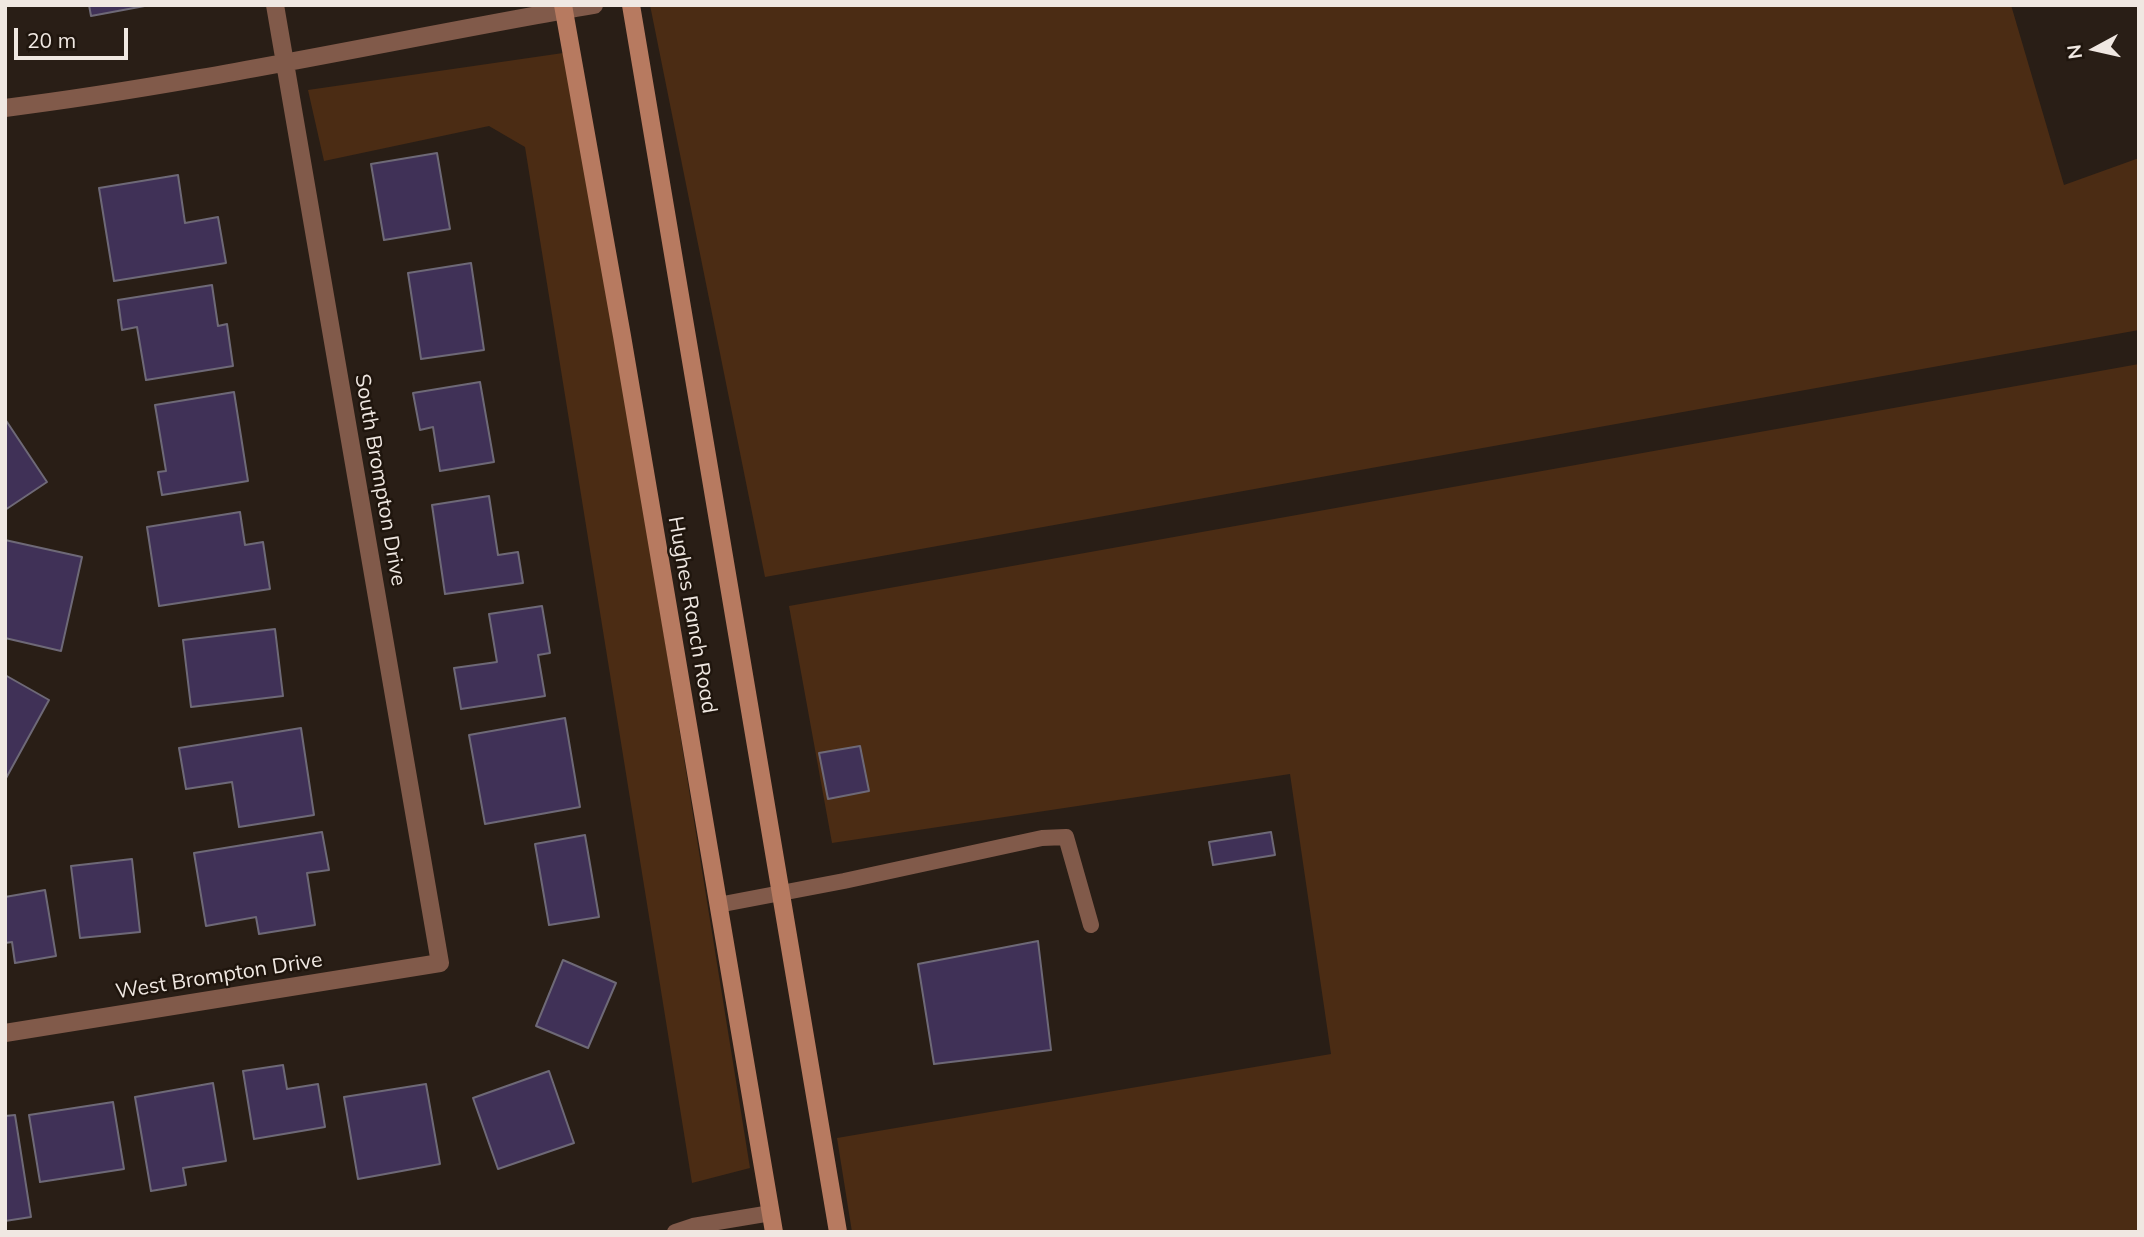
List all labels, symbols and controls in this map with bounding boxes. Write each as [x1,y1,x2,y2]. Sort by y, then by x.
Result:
scale bar [18,14,131,58]
north arrow [2060,14,2130,84]
text: 20 m [27,27,76,53]
text: N [2061,43,2087,61]
street label: South Brompton Drive [349,372,411,588]
street label: Hughes Ranch Road [662,515,722,715]
street label: West Brompton Drive [114,947,324,1005]

